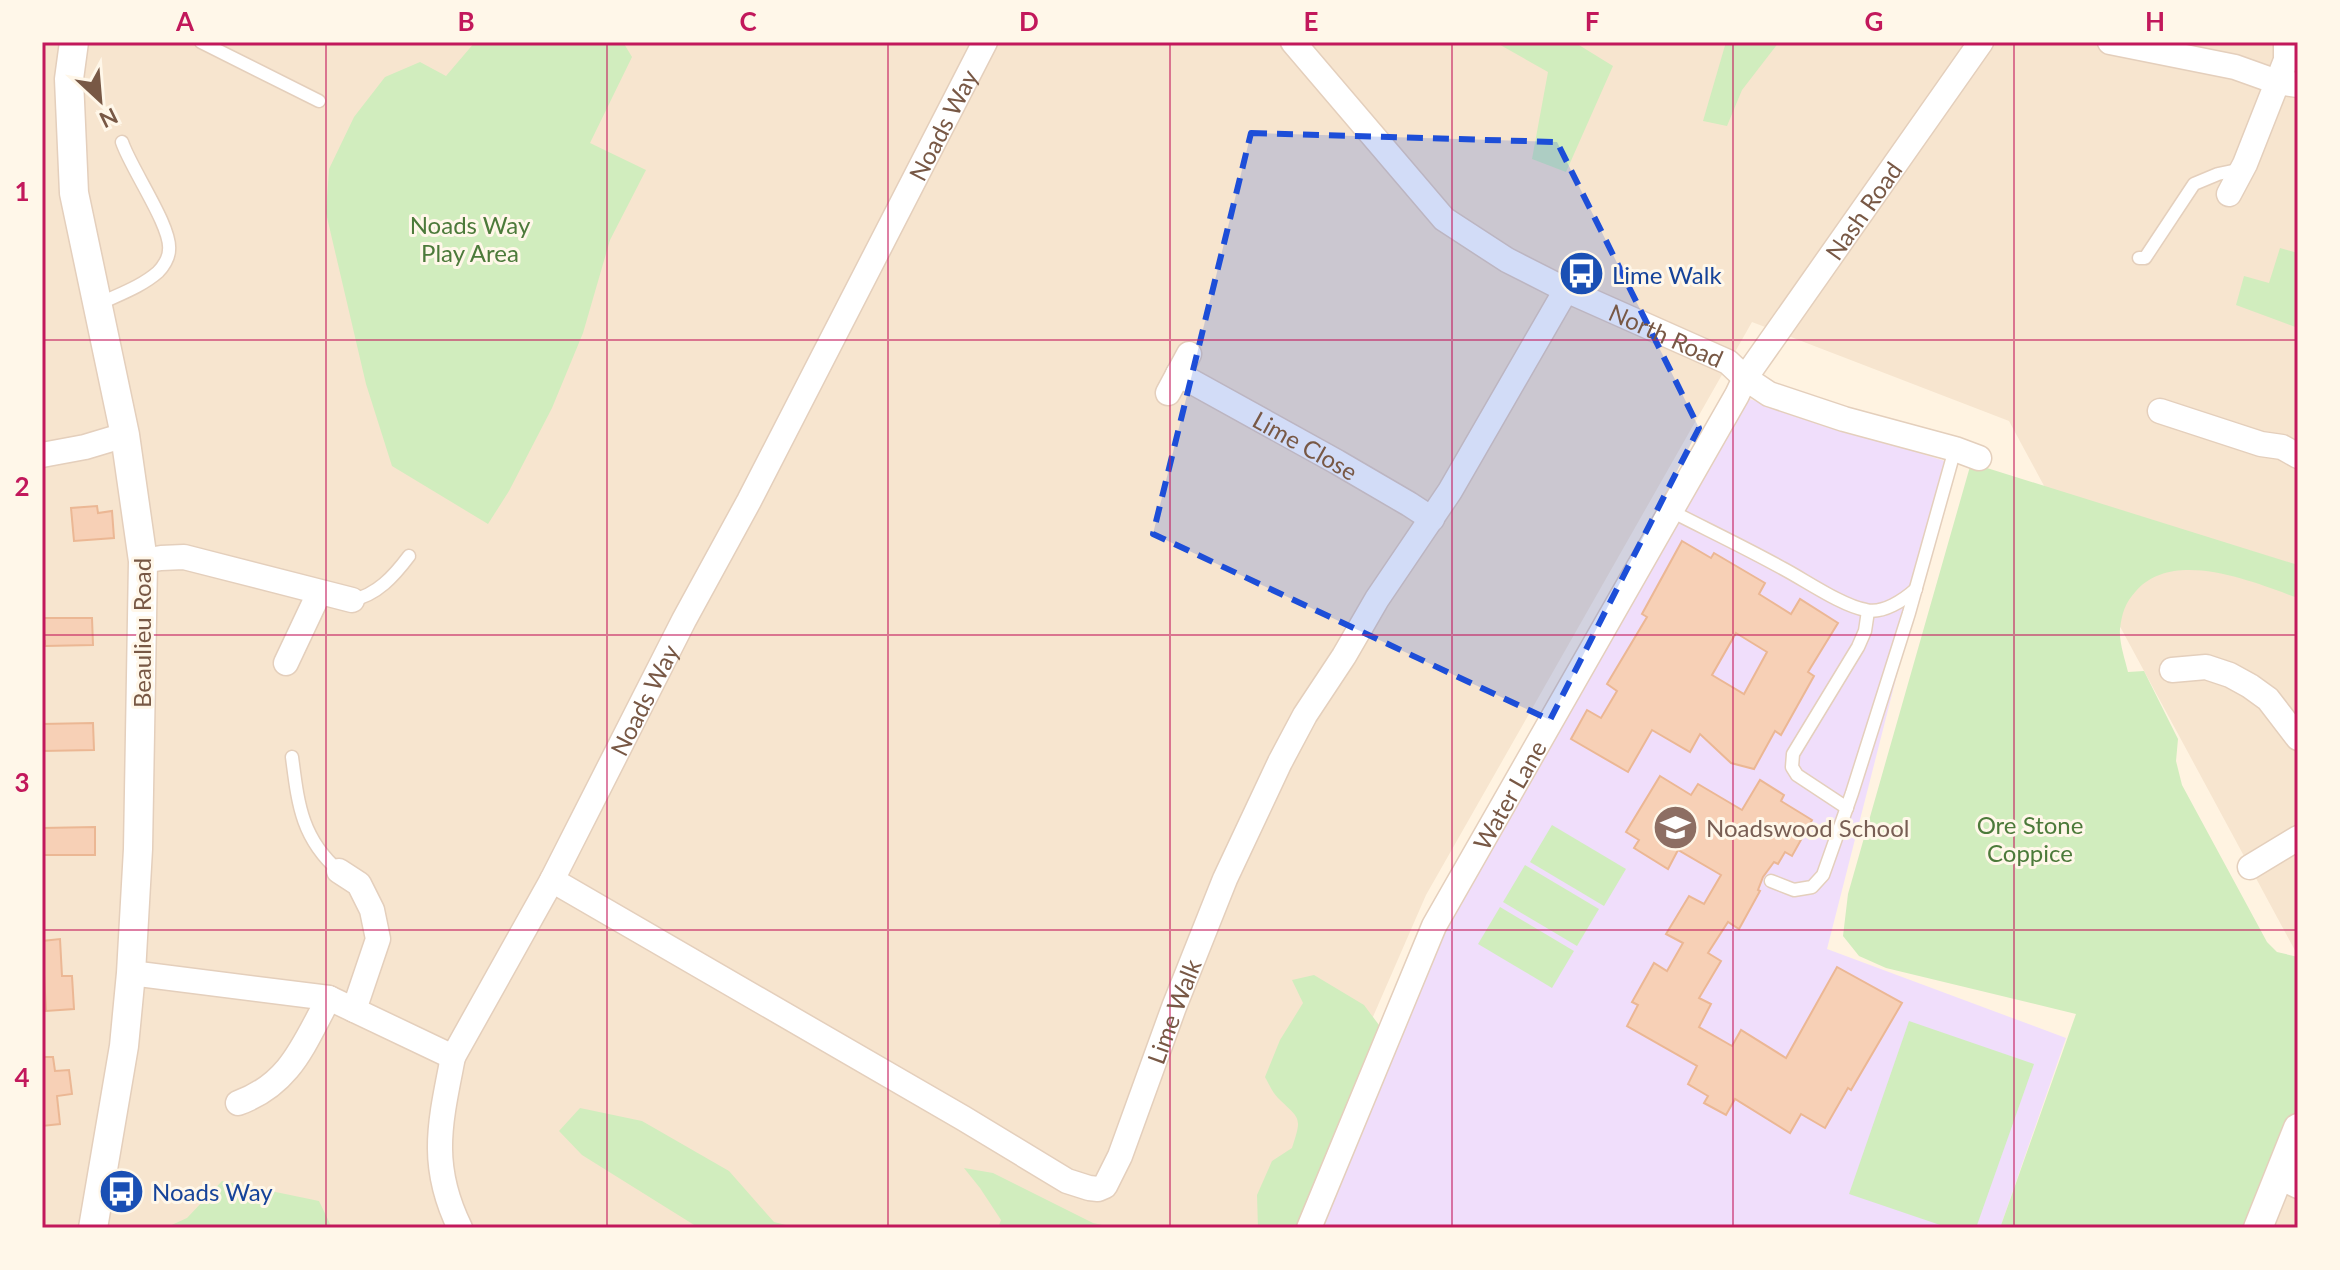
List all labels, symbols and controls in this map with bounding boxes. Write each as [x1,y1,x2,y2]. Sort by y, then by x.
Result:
text: A [175,5,195,37]
text: B [457,5,475,37]
text: C [739,5,757,37]
text: D [1019,5,1039,37]
text: E [1304,5,1318,37]
text: F [1585,5,1599,37]
text: G [1865,5,1883,37]
text: H [2145,5,2165,37]
north arrow [60,60,140,140]
street label: Noads Way [902,64,983,185]
text: N [95,103,123,134]
street label: Nash Road [1818,156,1907,265]
text: 1 [14,175,30,207]
park label: Noads Way Play Area [410,210,531,267]
bus stop icon: Lime Walk [1557,250,1605,298]
place label: Lime Walk [1612,260,1722,289]
street label: North Road [1605,297,1728,373]
street label: Lime Close [1248,404,1363,486]
text: 2 [14,470,30,502]
street label: Beaulieu Road [127,558,156,708]
street label: Noads Way [603,639,684,760]
street label: Water Lane [1466,735,1552,855]
text: 3 [14,766,30,798]
school or university icon: Noadswood School [1651,803,1699,851]
park label: Ore Stone Coppice [1977,810,2083,867]
place label: Noadswood School [1706,813,1910,842]
street label: Lime Walk [1140,954,1206,1068]
text: 4 [14,1061,30,1093]
bus stop icon: Noads Way [97,1167,145,1215]
place label: Noads Way [152,1177,273,1206]

